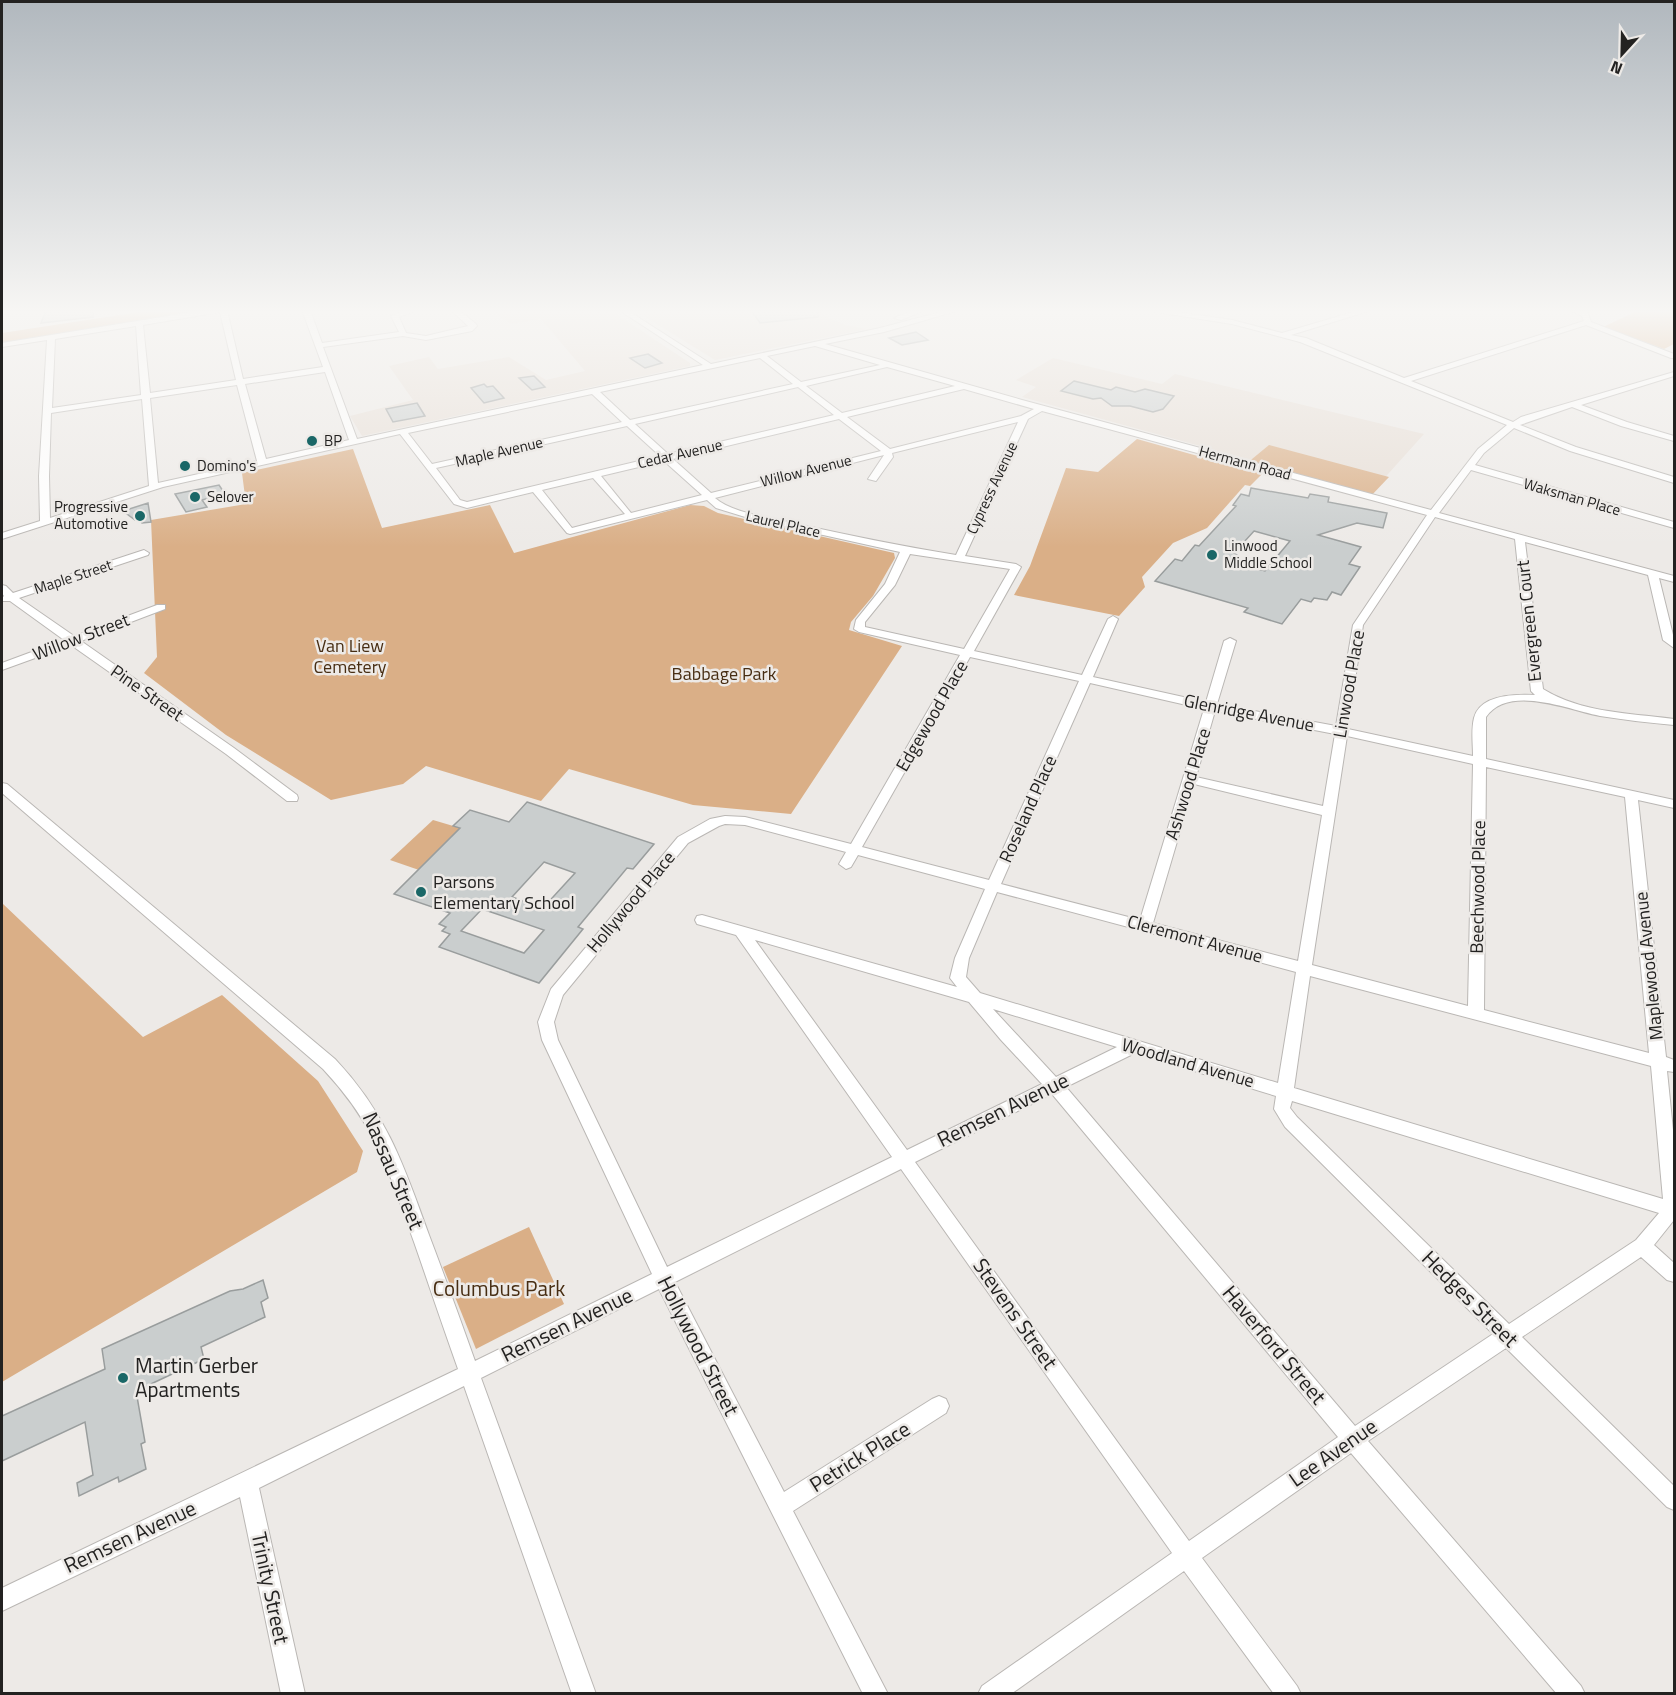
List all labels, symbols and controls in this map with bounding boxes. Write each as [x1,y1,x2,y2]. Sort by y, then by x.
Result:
north arrow [1592,24,1652,84]
text: N [1607,55,1626,81]
place label: BP [324,429,342,452]
street label: Maple Avenue [453,430,545,473]
street label: Cedar Avenue [635,433,725,474]
marker: BP [305,434,319,448]
street label: Cypress Avenue [960,438,1023,538]
street label: Hermann Road [1196,439,1294,486]
street label: Willow Avenue [758,448,854,493]
place label: Domino's [197,454,256,477]
marker: Domino's [178,459,192,473]
street label: Waksman Place [1521,472,1623,521]
place label: Selover [207,485,254,508]
marker: Selover [188,490,202,504]
place label: Progressive Automotive [54,495,128,535]
street label: Laurel Place [744,504,823,543]
marker: Progressive Automotive [133,509,147,523]
place label: Linwood Middle School [1224,534,1312,574]
marker: Linwood Middle School [1205,548,1219,562]
street label: Maple Street [31,553,116,600]
street label: Evergreen Court [1509,558,1548,683]
street label: Willow Street [29,605,134,667]
street label: Linwood Place [1326,628,1371,740]
park label: Van Liew Cemetery [313,632,387,680]
street label: Edgewood Place [889,655,974,776]
street label: Pine Street [105,658,190,728]
park label: Babbage Park [672,660,777,687]
street label: Glenridge Avenue [1182,687,1317,738]
street label: Ashwood Place [1158,725,1217,843]
street label: Roseland Place [992,751,1063,867]
street label: Beechwood Place [1463,820,1492,954]
street label: Hollywood Place [580,845,681,958]
place label: Parsons Elementary School [433,868,575,916]
marker: Parsons Elementary School [414,885,428,899]
street label: Maplewood Avenue [1627,890,1670,1042]
street label: Cleremont Avenue [1125,907,1266,970]
street label: Woodland Avenue [1119,1031,1258,1094]
street label: Remsen Avenue [931,1063,1074,1155]
street label: Nassau Street [355,1107,433,1235]
street label: Hedges Street [1415,1243,1527,1354]
street label: Stevens Street [966,1251,1066,1376]
street label: Hollywood Street [650,1270,748,1422]
park label: Columbus Park [433,1272,565,1304]
street label: Remsen Avenue [495,1278,638,1370]
street label: Haverford Street [1215,1278,1335,1411]
place label: Martin Gerber Apartments [135,1349,258,1405]
marker: Martin Gerber Apartments [116,1371,130,1385]
street label: Lee Avenue [1282,1410,1383,1494]
street label: Petrick Place [803,1413,916,1500]
street label: Remsen Avenue [58,1491,201,1581]
street label: Trinity Street [244,1529,299,1647]

